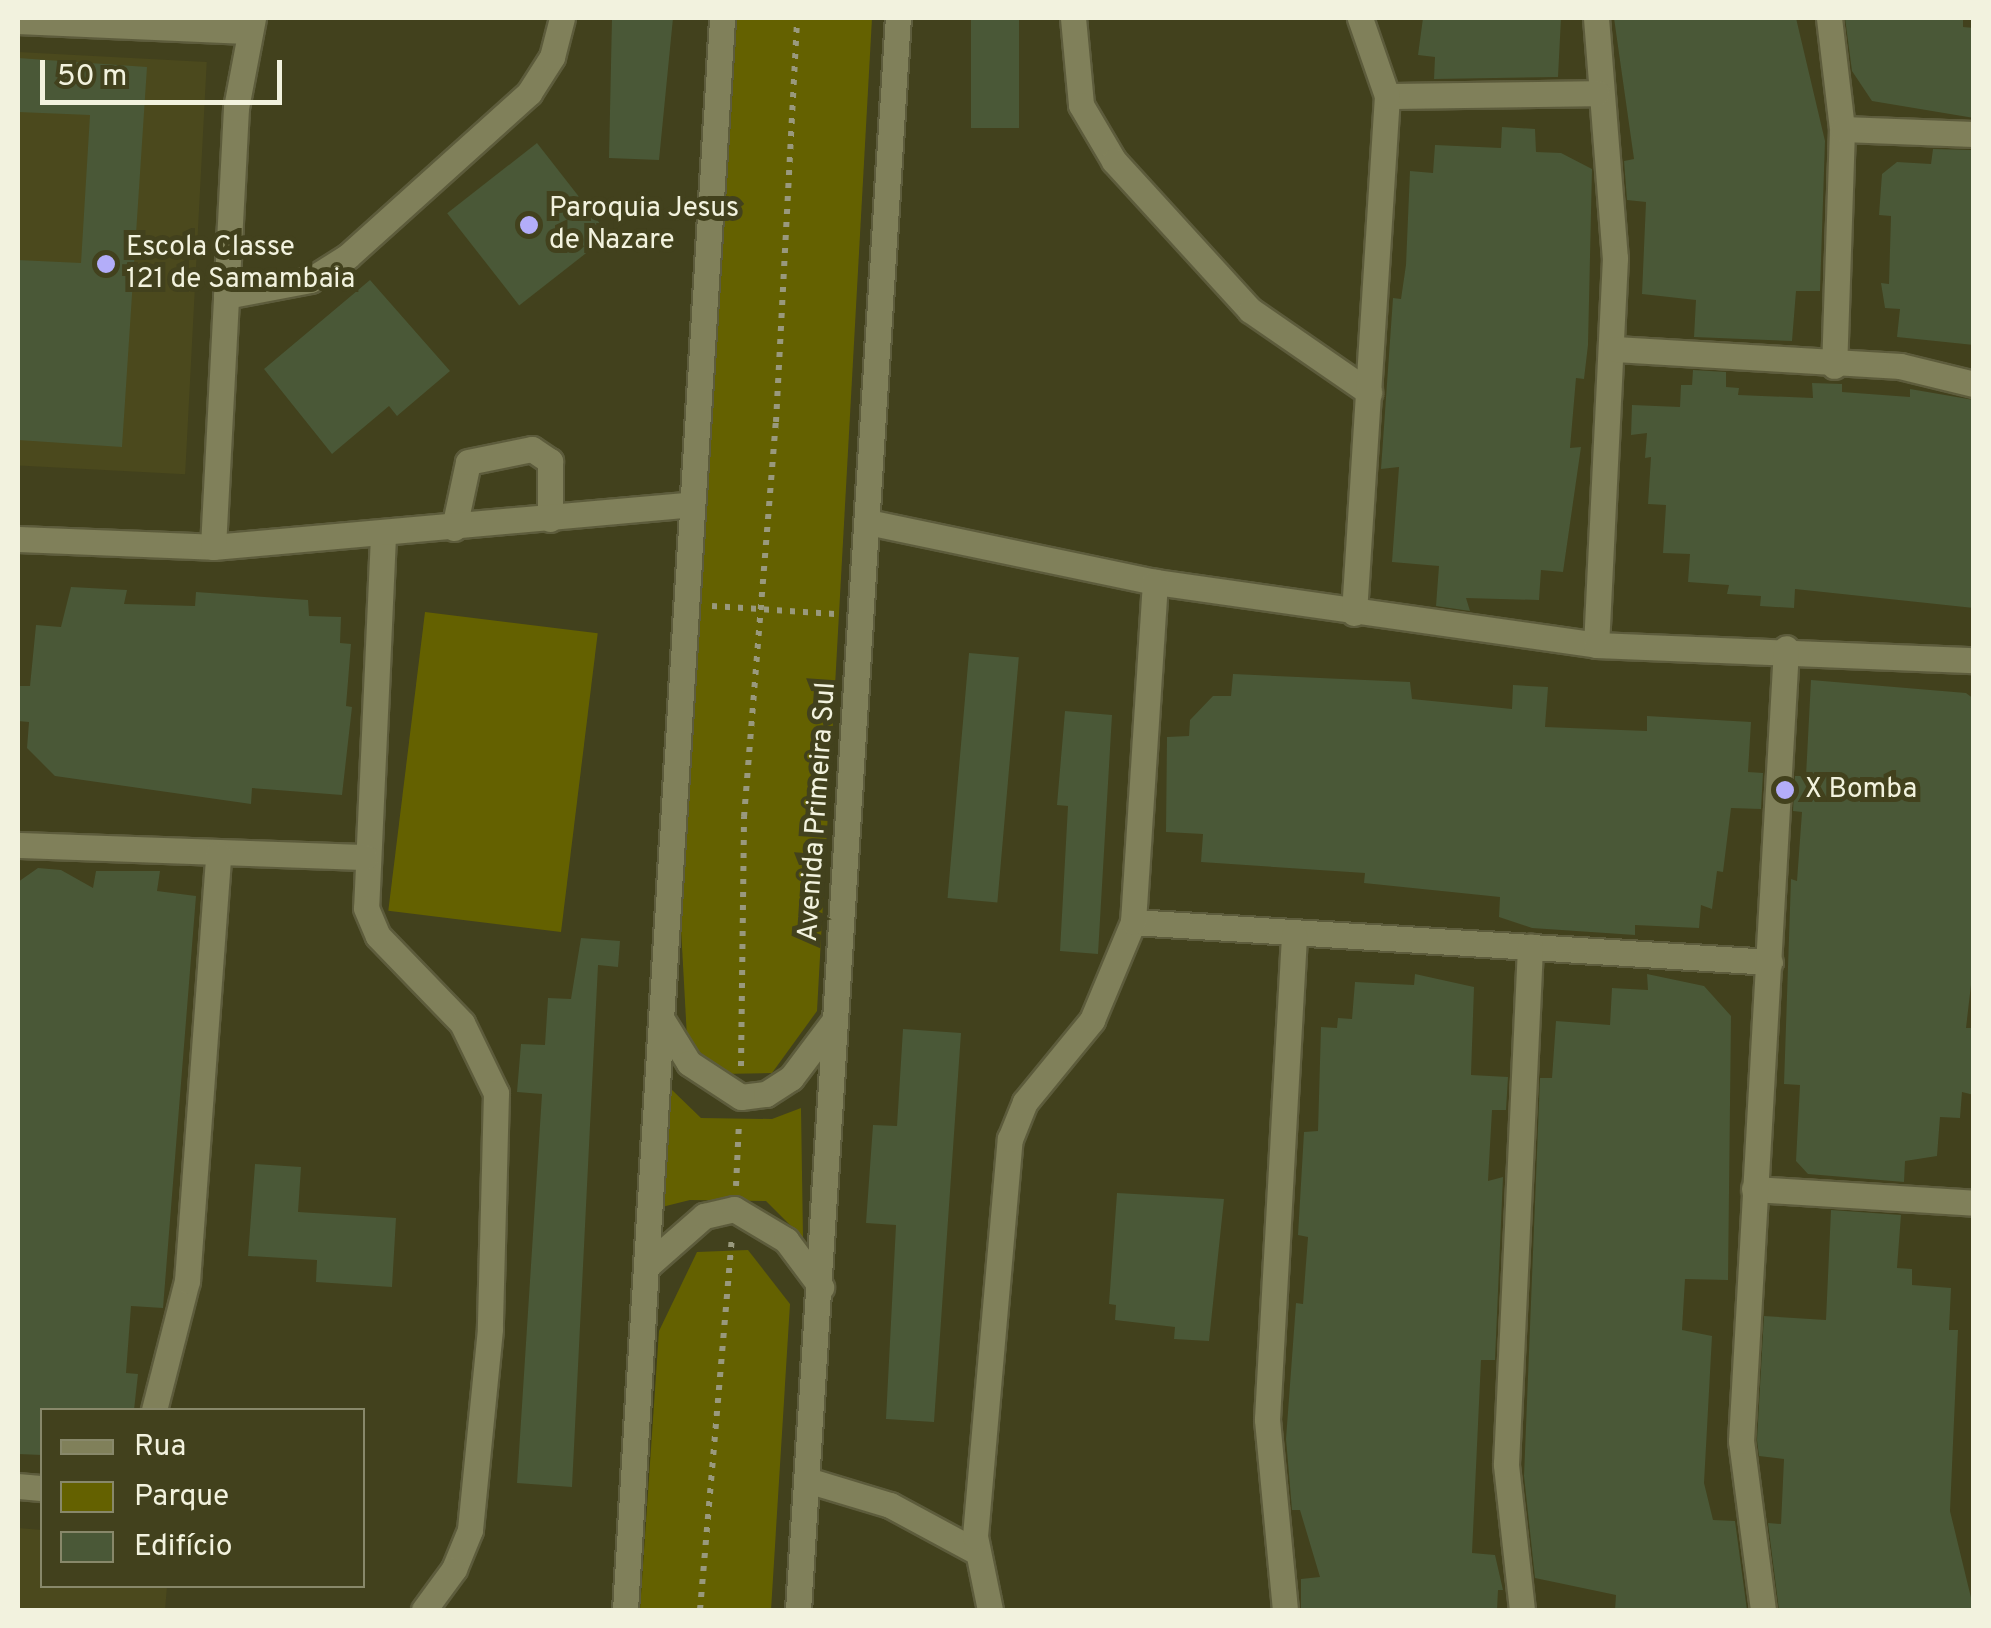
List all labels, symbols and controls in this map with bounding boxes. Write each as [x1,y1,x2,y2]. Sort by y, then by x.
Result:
scale bar [45,40,288,102]
text: 50 m [57,59,127,96]
place label: Paroquia Jesus de Nazare [549,192,739,258]
marker: Paroquia Jesus de Nazare [518,214,540,236]
place label: Escola Classe 121 de Samambaia [126,231,355,297]
marker: Escola Classe 121 de Samambaia [95,253,117,275]
street label: Avenida Primeira Sul [792,681,844,943]
place label: X Bomba [1805,773,1917,807]
marker: X Bomba [1774,779,1796,801]
legend [40,1408,365,1588]
text: Rua [134,1429,186,1466]
text: Parque [134,1479,229,1516]
text: Edifício [134,1529,232,1566]

